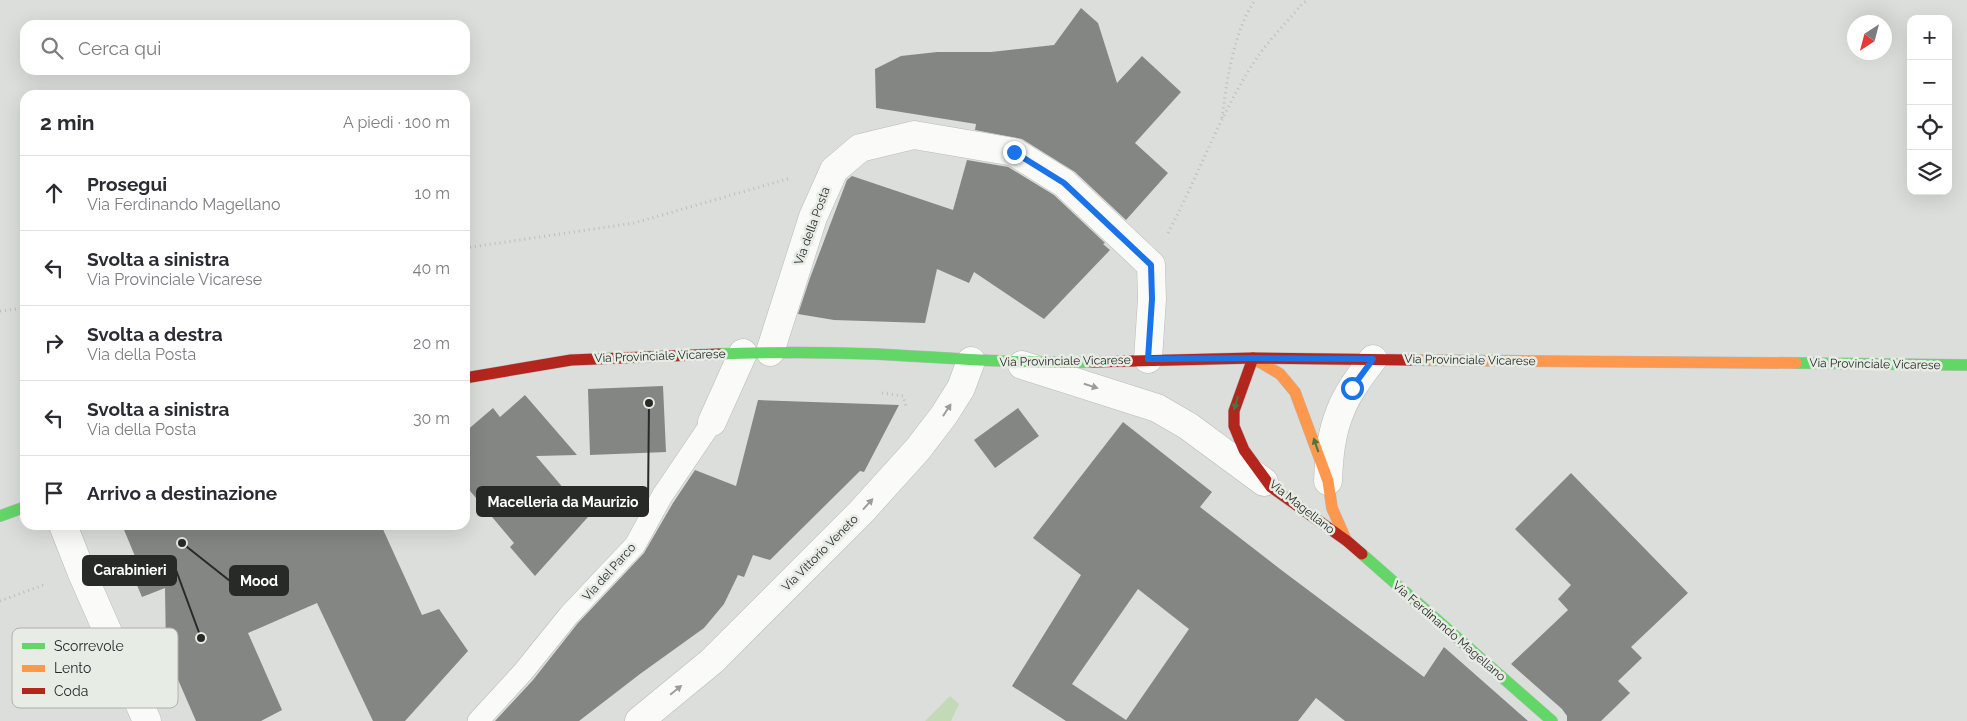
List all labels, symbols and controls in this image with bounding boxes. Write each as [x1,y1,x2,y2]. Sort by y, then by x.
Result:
north arrow [1847,15,1892,60]
map controls [1907,15,1952,195]
button: + [1907,15,1952,60]
search box [20,20,470,75]
icon: search [38,34,66,62]
text: Cerca qui [78,37,161,59]
button: − [1907,60,1952,105]
button: locate [1907,105,1952,150]
text: 2 min [40,110,94,135]
text: A piedi · 100 m [343,113,450,132]
route end [1003,141,1026,164]
button: layers [1907,150,1952,195]
text: Prosegui [87,173,167,195]
icon: ahead [40,179,68,207]
text: 10 m [415,184,450,203]
street label: Via della Posta [791,185,833,267]
text: Via Ferdinando Magellano [87,195,280,214]
text: Svolta a sinistra [87,248,229,270]
icon: left [40,254,68,282]
text: 40 m [413,259,450,278]
text: Via Provinciale Vicarese [87,270,262,289]
text: Svolta a destra [87,323,223,345]
icon: right [40,329,68,357]
text: 20 m [413,334,450,353]
text: Via della Posta [87,345,196,364]
street label: Via Provinciale Vicarese [594,347,726,365]
street label: Via Provinciale Vicarese [1404,352,1536,368]
street label: Via Provinciale Vicarese [999,353,1131,369]
street label: Via Provinciale Vicarese [1809,356,1941,372]
route start [1341,377,1364,400]
one-way arrow [1084,383,1099,391]
one-way arrow [1232,396,1240,411]
text: Svolta a sinistra [87,398,229,420]
one-way arrow [943,403,952,417]
icon: left [40,404,68,432]
text: 30 m [413,409,450,428]
text: Via della Posta [87,420,196,439]
one-way arrow [1312,438,1319,453]
street label: Via Magellano [1267,477,1337,537]
icon: arrive [40,479,68,507]
text: Arrivo a destinazione [87,482,277,504]
callout: Macelleria da Maurizio [477,487,648,516]
text: Macelleria da Maurizio [488,494,639,510]
one-way arrow [863,498,874,511]
street label: Via Vittorio Veneto [779,512,861,594]
street label: Via del Parco [580,540,638,604]
callout: Carabinieri [83,556,176,585]
text: Carabinieri [94,562,166,578]
callout: Mood [230,566,288,595]
text: Mood [240,573,278,589]
street label: Via Ferdinando Magellano [1390,578,1508,684]
legend [12,628,178,708]
text: Scorrevole [54,638,124,654]
text: Lento [54,660,91,676]
text: Coda [54,683,88,699]
one-way arrow [670,685,683,696]

